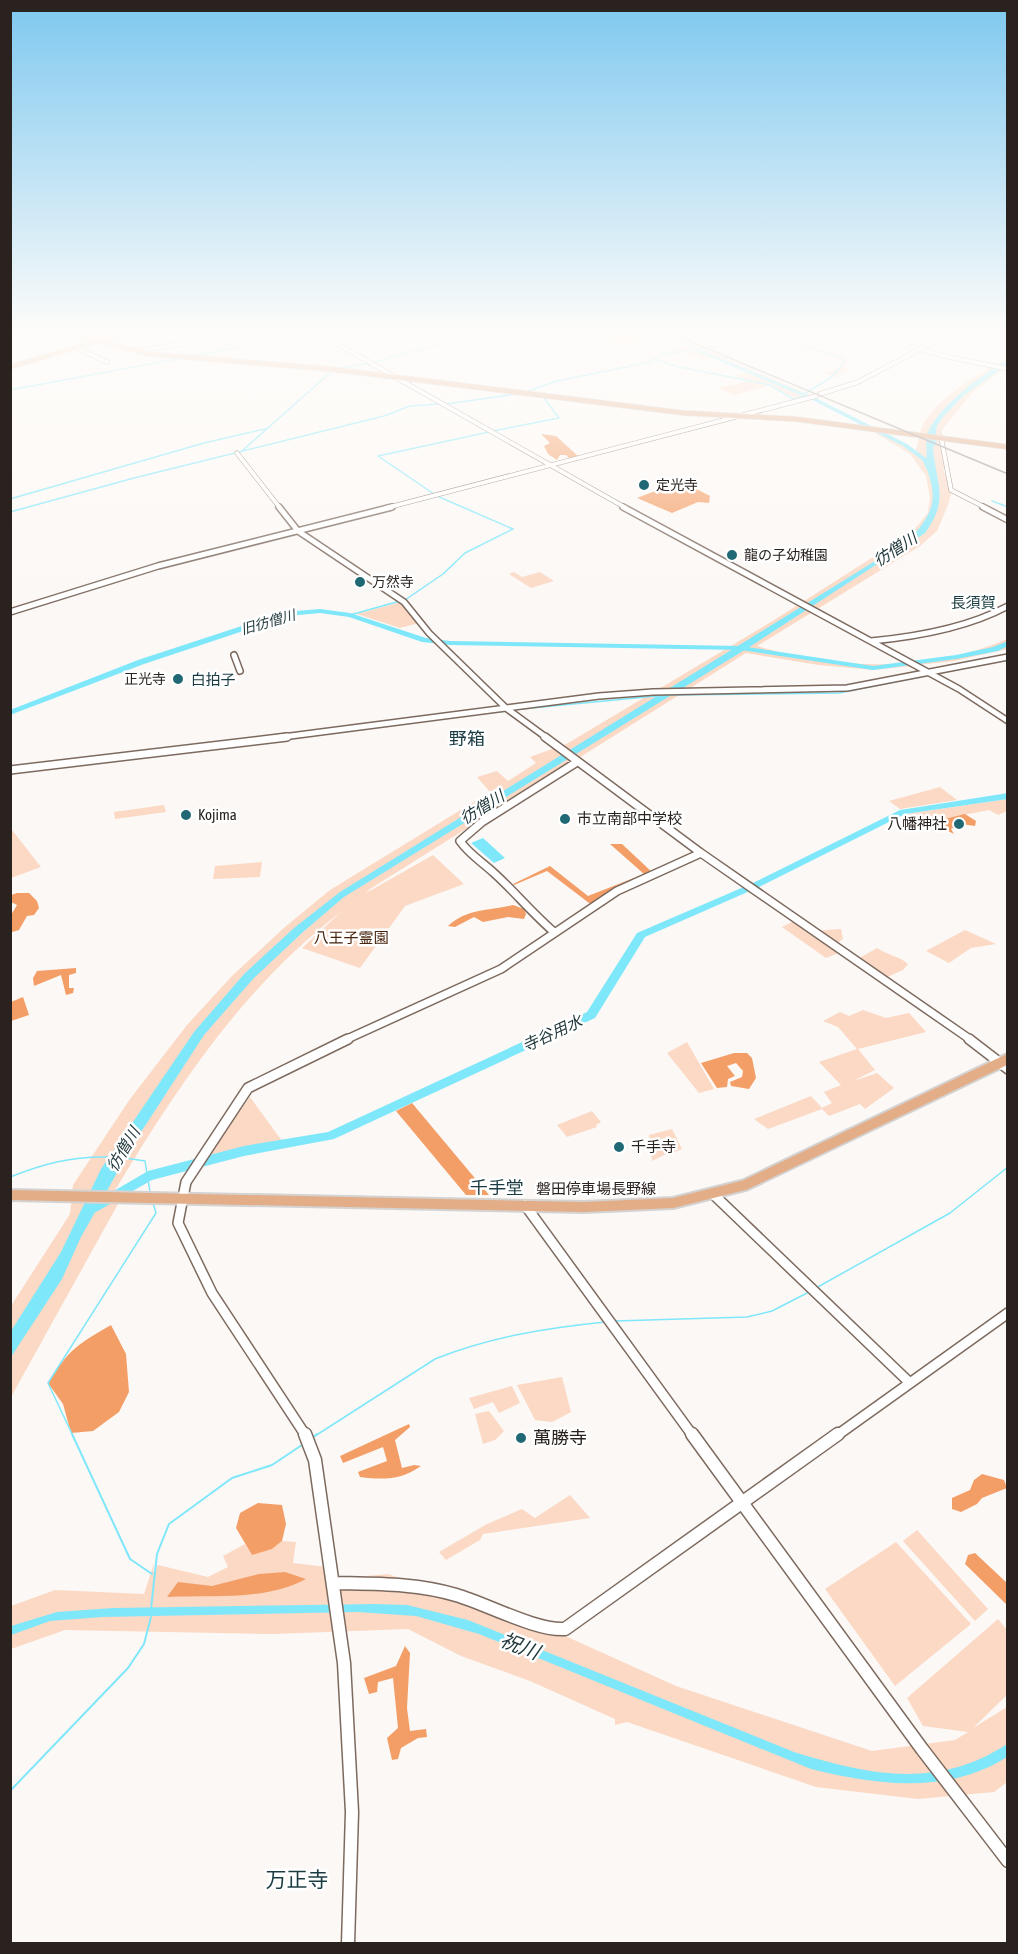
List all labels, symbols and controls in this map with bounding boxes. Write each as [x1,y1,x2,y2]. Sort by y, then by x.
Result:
place label: 定光寺 [656,477,698,493]
marker: 定光寺 [637,478,651,492]
water label: 彷僧川 [870,527,922,570]
place label: 龍の子幼稚園 [744,547,828,563]
marker: 龍の子幼稚園 [725,548,739,562]
place label: 万然寺 [372,574,414,590]
marker: 万然寺 [353,575,367,589]
district label: 長須賀 [950,594,996,611]
water label: 旧彷僧川 [239,606,299,637]
place label: 正光寺 [124,671,166,687]
district label: 白拍子 [190,671,236,688]
marker: 正光寺 [171,672,185,686]
district label: 野箱 [449,728,485,749]
water label: 彷僧川 [457,786,509,827]
place label: Kojima [198,806,237,823]
marker: Kojima [179,808,193,822]
place label: 市立南部中学校 [577,810,682,827]
marker: 市立南部中学校 [558,812,572,826]
place label: 八幡神社 [887,815,947,832]
marker: 八幡神社 [952,817,966,831]
park label: 八王子霊園 [313,929,389,946]
water label: 寺谷用水 [519,1010,587,1055]
water label: 彷僧川 [103,1122,144,1174]
place label: 千手寺 [631,1138,676,1155]
marker: 千手寺 [612,1140,626,1154]
district label: 千手堂 [470,1177,524,1198]
street label: 磐田停車場長野線 [536,1180,656,1197]
place label: 萬勝寺 [533,1427,587,1448]
marker: 萬勝寺 [514,1431,528,1445]
water label: 祝川 [497,1628,545,1664]
district label: 万正寺 [266,1867,329,1891]

